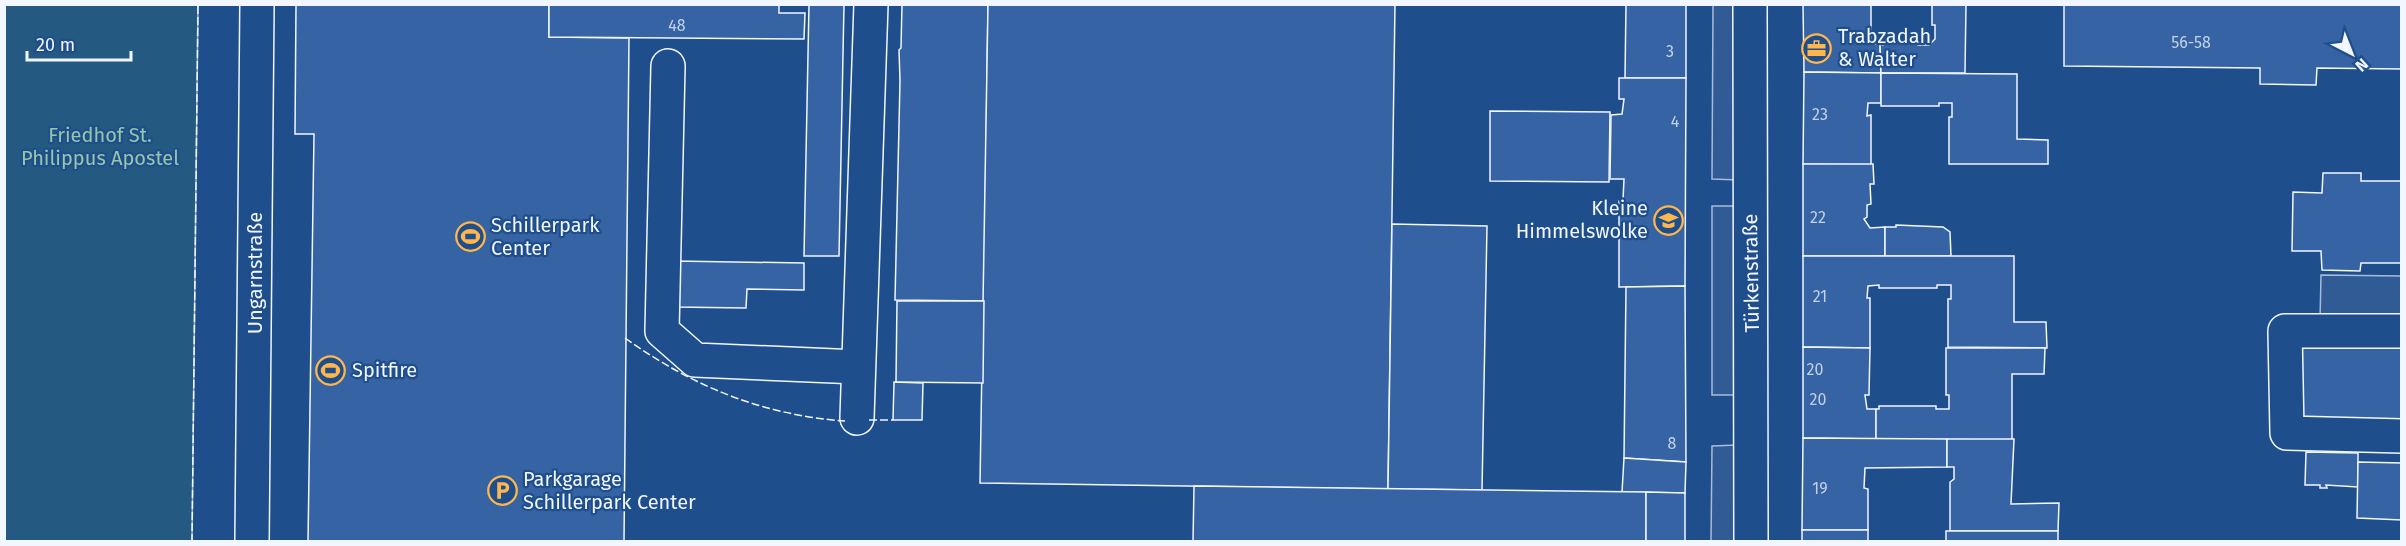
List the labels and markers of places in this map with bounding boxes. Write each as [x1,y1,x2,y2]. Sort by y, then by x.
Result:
place label: Trabzadah & Walter [1838,24,1931,71]
office icon: Trabzadah & Walter [1801,32,1833,64]
place label: Kleine Himmelswolke [1516,196,1648,243]
school or university icon: Kleine Himmelswolke [1653,204,1685,236]
place label: Schillerpark Center [491,213,600,260]
sports icon: Schillerpark Center [454,220,486,252]
sports icon: Spitfire [315,354,347,386]
place label: Spitfire [352,358,417,382]
place label: Parkgarage Schillerpark Center [523,467,696,514]
parking icon: Parkgarage Schillerpark Center [486,475,518,507]

